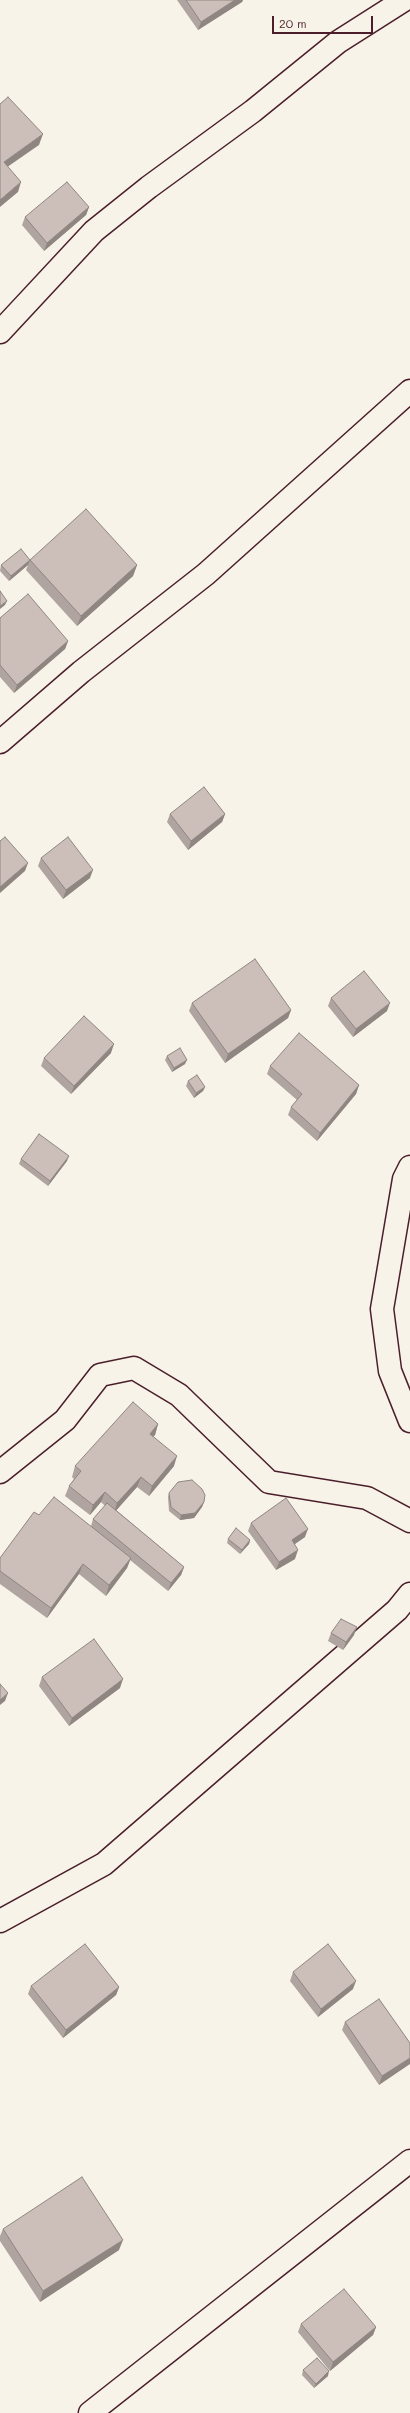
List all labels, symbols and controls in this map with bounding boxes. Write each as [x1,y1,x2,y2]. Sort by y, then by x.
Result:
scale bar [274,8,375,34]
text: 20 m [279,15,307,31]

